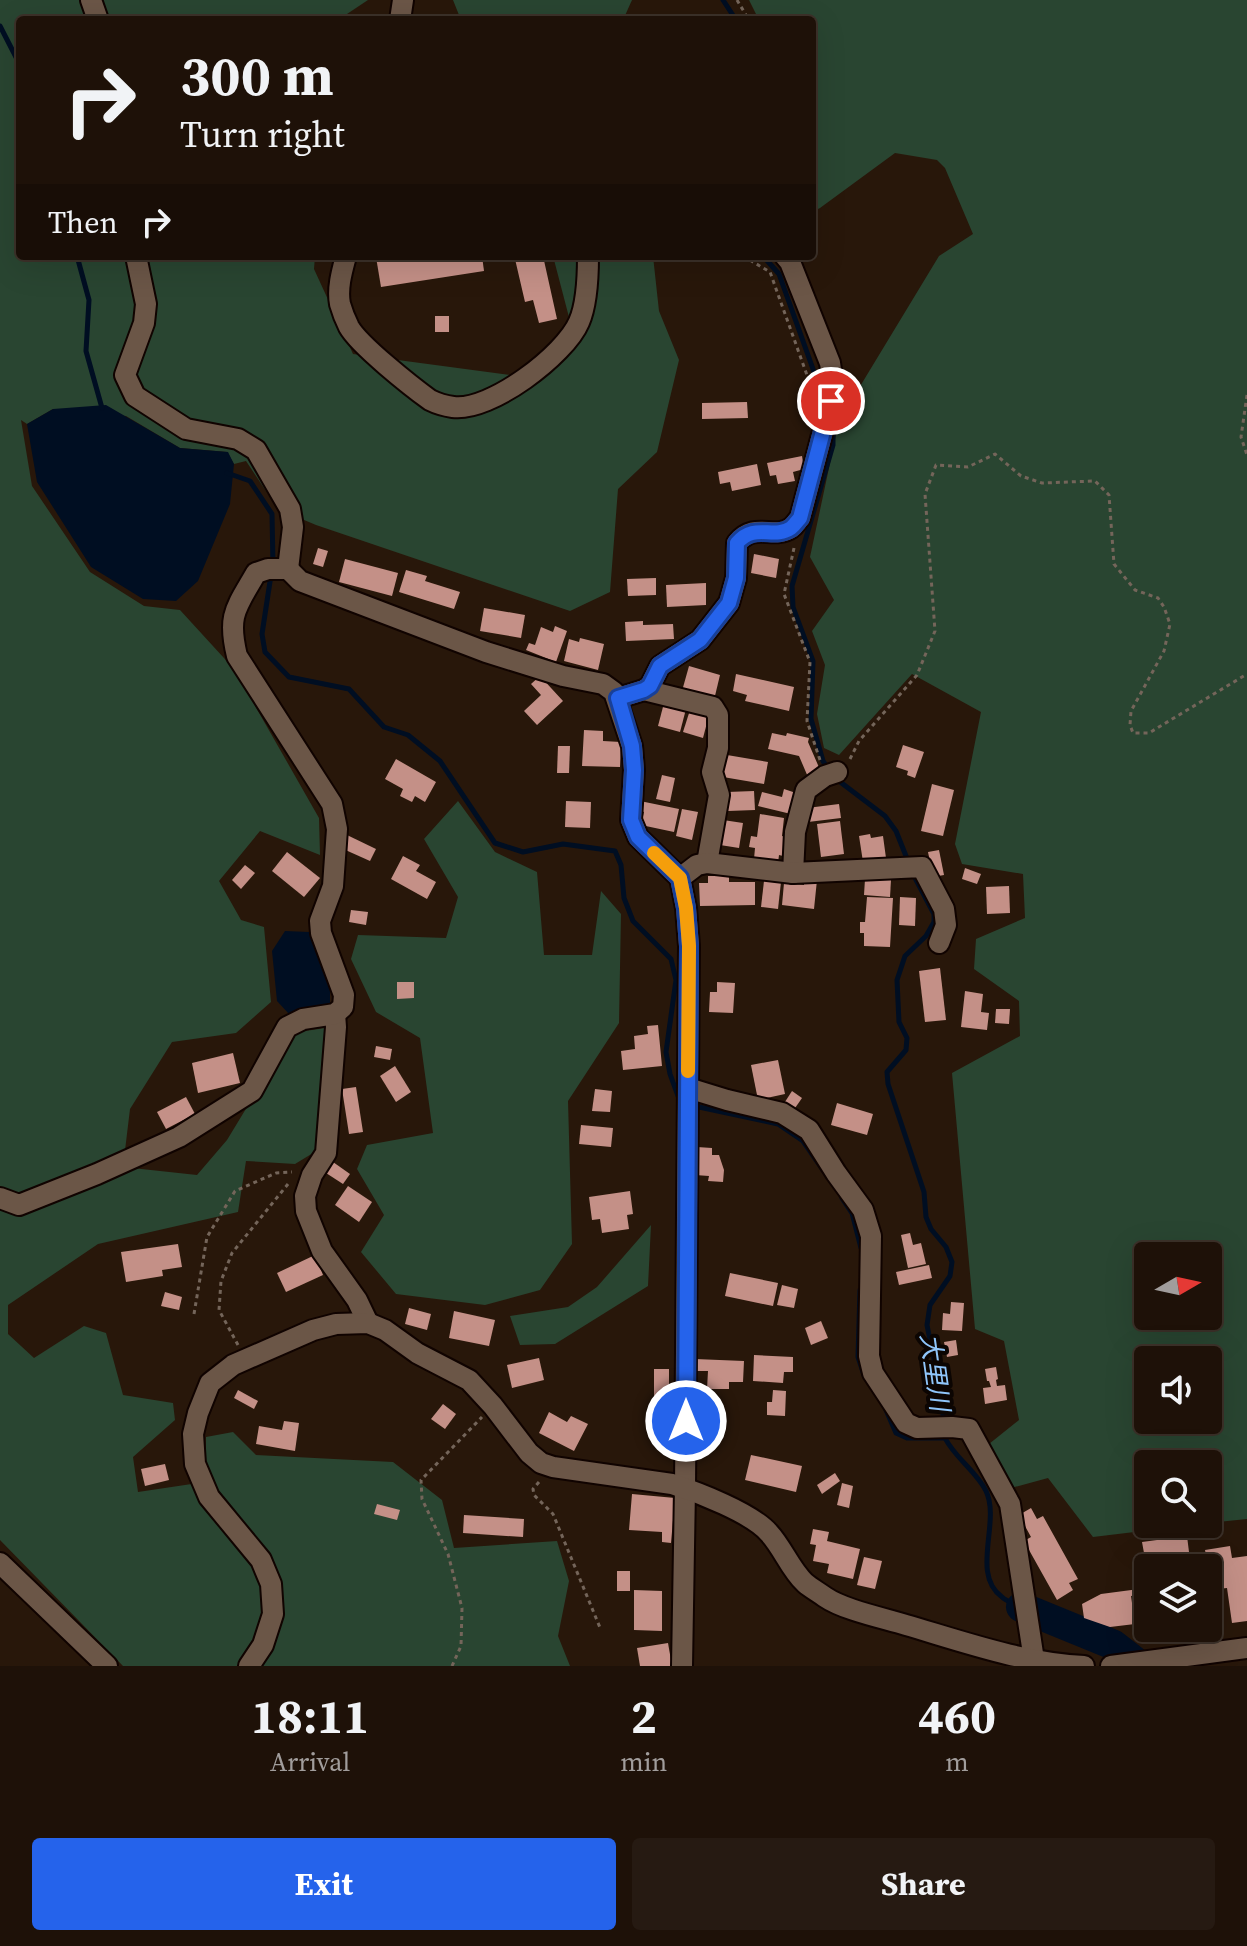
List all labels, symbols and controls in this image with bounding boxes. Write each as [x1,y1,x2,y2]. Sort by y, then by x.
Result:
text: 300 m [180,37,334,114]
icon: right [48,48,152,152]
text: Turn right [180,110,345,159]
icon: right [134,200,178,244]
text: Then [48,202,118,243]
pin [797,367,865,435]
icon: arrive [809,379,853,423]
north arrow [1134,1242,1222,1330]
map controls [1134,1242,1222,1642]
water label: 大里川 [912,1331,959,1416]
button: sound [1134,1346,1222,1434]
position arrow [644,1379,728,1463]
button: search [1134,1450,1222,1538]
button: layers [1134,1554,1222,1642]
text: 18:11 [251,1683,369,1749]
text: 2 [631,1683,657,1749]
text: 460 [918,1683,996,1749]
text: Arrival [270,1744,350,1780]
text: min [620,1744,667,1780]
text: m [945,1744,969,1780]
button: Exit [32,1838,616,1930]
button: Share [632,1838,1215,1930]

